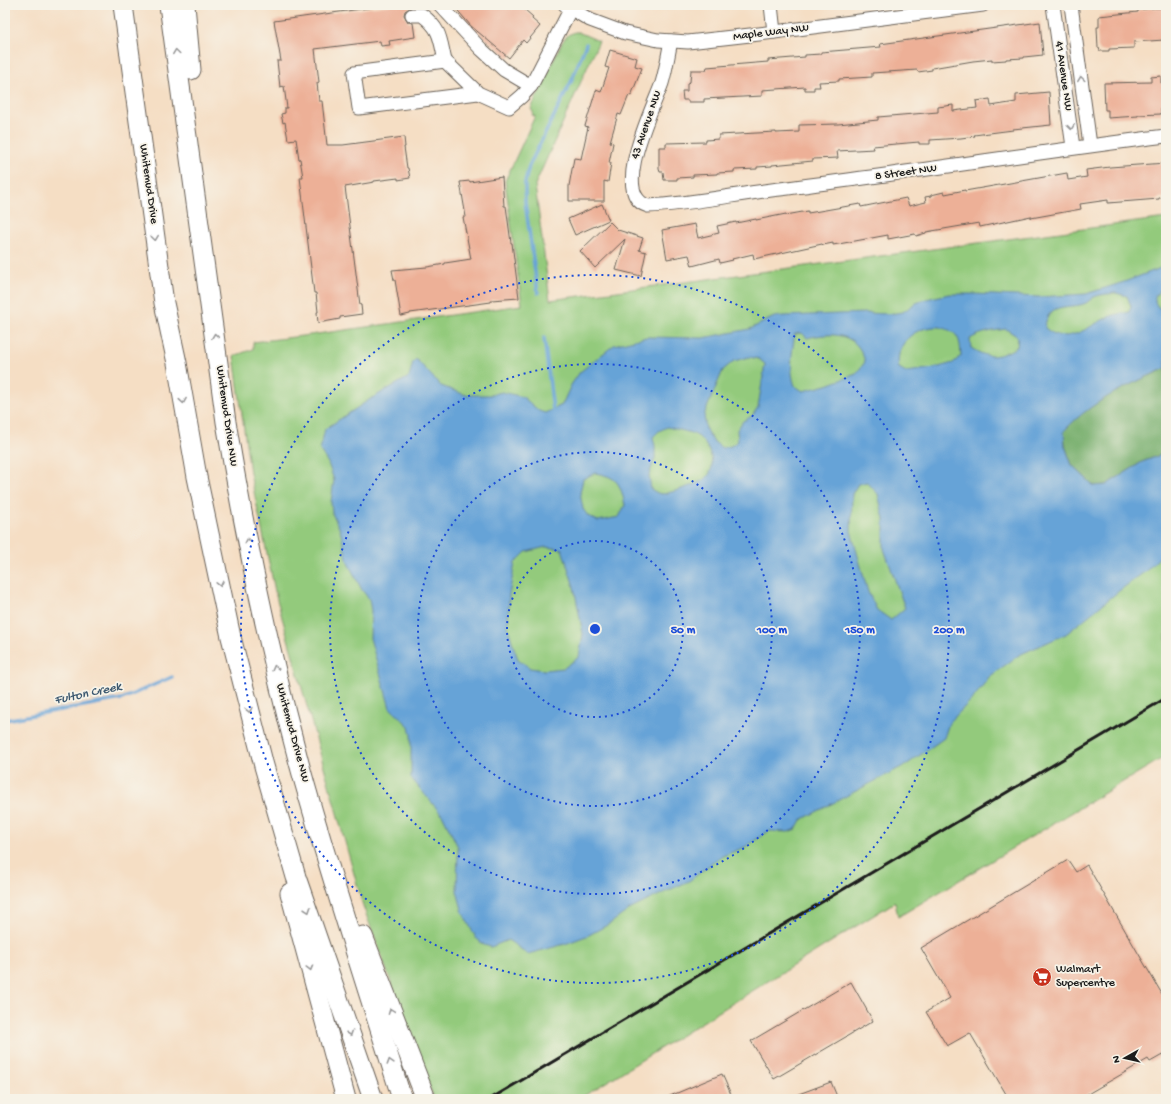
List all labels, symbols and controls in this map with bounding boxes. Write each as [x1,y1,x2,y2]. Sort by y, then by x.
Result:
street label: Maple Way NW [732,21,810,45]
street label: 41 Avenue NW [1051,40,1075,112]
one-way arrow [172,49,181,55]
one-way arrow [1077,76,1086,82]
street label: 43 Avenue NW [629,89,665,161]
one-way arrow [1066,124,1075,130]
street label: Whitemud Drive [135,143,161,226]
street label: 8 Street NW [874,162,938,184]
one-way arrow [150,235,159,241]
one-way arrow [210,333,219,339]
street label: Whitemud Drive NW [212,365,240,467]
one-way arrow [179,398,187,404]
one-way arrow [244,538,252,545]
one-way arrow [215,580,223,587]
centre of rings [588,622,602,636]
text: 50 m [671,624,696,638]
text: 100 m [756,624,787,638]
text: 150 m [844,624,875,638]
text: 200 m [934,624,965,638]
one-way arrow [272,665,280,672]
water label: Fulton Creek [53,679,124,708]
street label: Whitemud Drive NW [272,682,312,784]
one-way arrow [245,707,253,713]
one-way arrow [303,907,311,914]
place label: Walmart Supercentre [1056,963,1116,991]
one-way arrow [305,964,314,971]
supermarket icon: Walmart Supercentre [1031,966,1053,988]
one-way arrow [387,1007,395,1014]
one-way arrow [345,1030,354,1037]
north arrow [1105,1038,1145,1078]
text: N [1111,1055,1124,1064]
one-way arrow [386,1058,395,1065]

